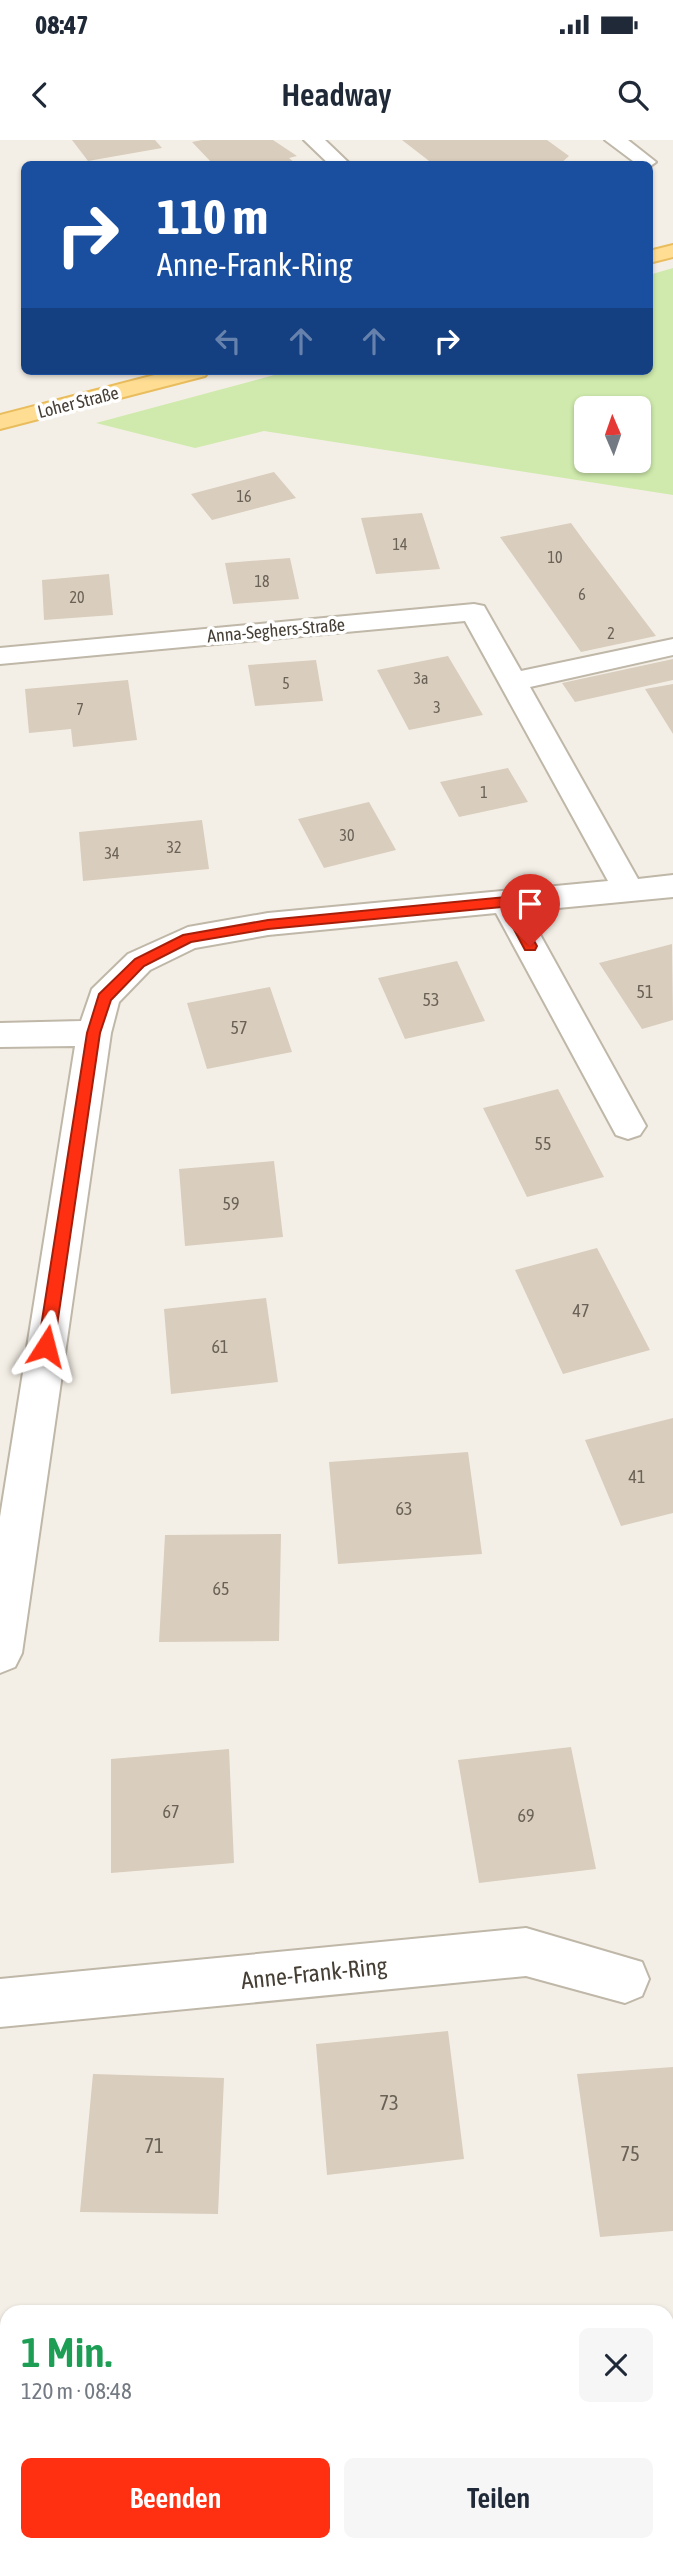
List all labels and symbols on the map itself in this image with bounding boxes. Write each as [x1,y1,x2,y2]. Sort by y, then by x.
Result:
street label: Loher Straße [35,382,121,422]
north arrow [574,396,651,472]
house number: 16 [236,487,252,505]
house number: 14 [392,535,408,553]
house number: 10 [547,548,563,566]
house number: 18 [254,572,270,590]
house number: 6 [578,585,586,603]
house number: 20 [69,588,85,606]
street label: Anna-Seghers-Straße [206,614,346,646]
house number: 2 [607,624,615,642]
house number: 3a [414,669,428,687]
house number: 5 [282,674,290,692]
house number: 3 [433,698,441,716]
house number: 7 [76,700,84,718]
house number: 1 [480,783,488,801]
house number: 30 [339,826,355,844]
house number: 32 [166,838,182,856]
house number: 34 [104,844,120,862]
pin [500,874,560,946]
house number: 51 [637,981,653,1002]
house number: 53 [423,989,439,1010]
house number: 57 [231,1017,247,1038]
house number: 55 [535,1133,551,1154]
house number: 59 [223,1193,239,1214]
house number: 47 [573,1300,589,1321]
position arrow [9,1309,83,1383]
house number: 61 [212,1336,228,1357]
house number: 41 [629,1466,645,1487]
house number: 63 [396,1498,412,1519]
house number: 65 [213,1578,229,1599]
house number: 67 [163,1801,179,1822]
house number: 69 [518,1805,534,1826]
street label: Anne-Frank-Ring [240,1952,389,1994]
house number: 73 [379,2090,399,2114]
house number: 71 [144,2133,164,2157]
house number: 75 [620,2141,640,2165]

